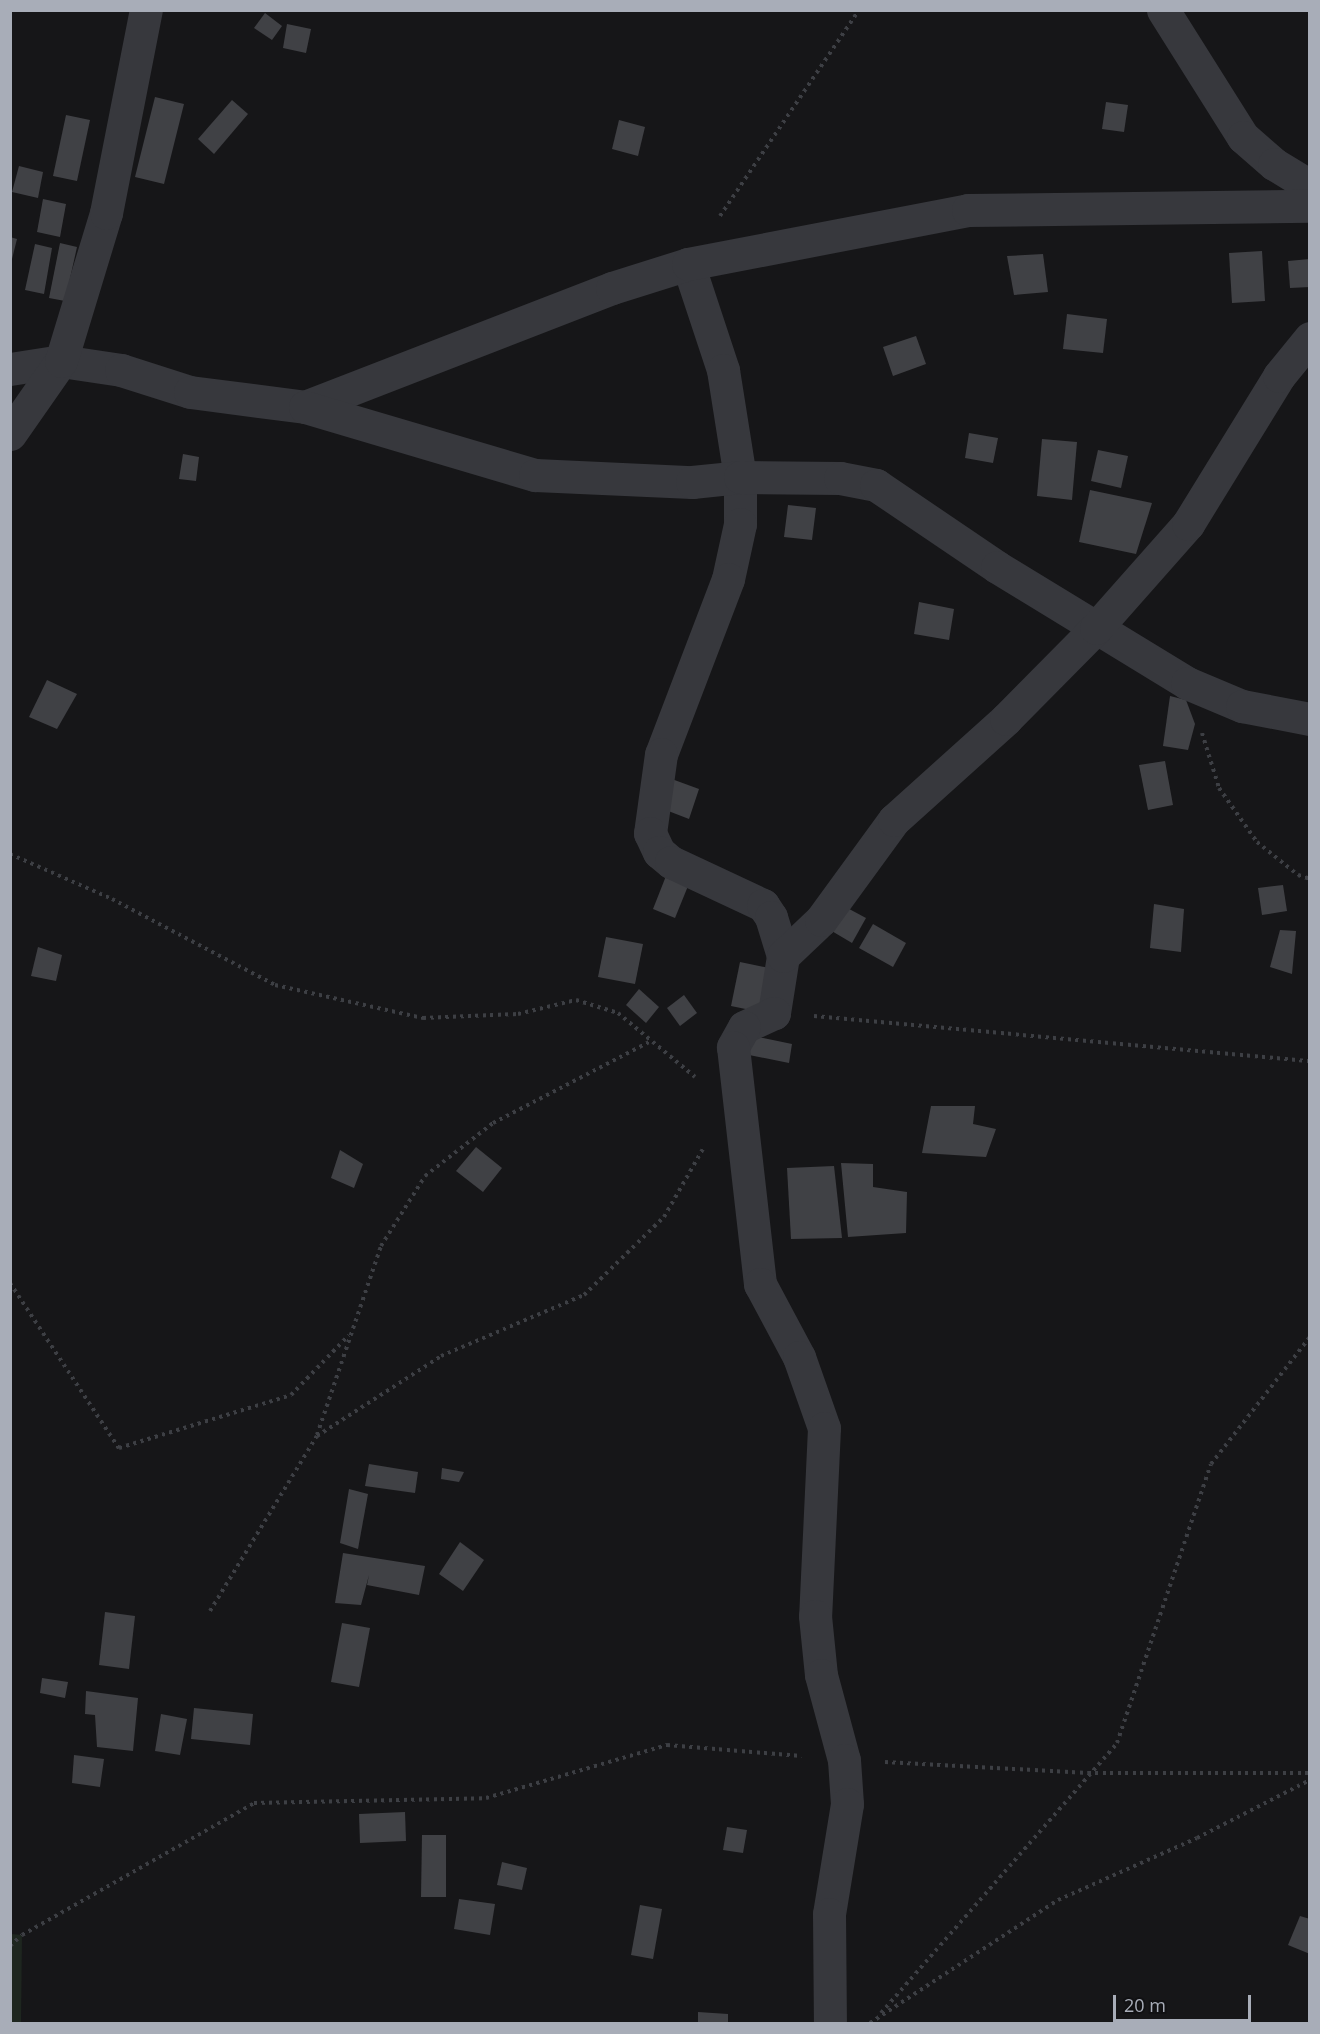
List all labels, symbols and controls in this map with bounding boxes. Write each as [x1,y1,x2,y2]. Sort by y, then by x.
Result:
scale bar [1116,1983,1254,2021]
text: 20 m [1124,1993,1166,2017]

